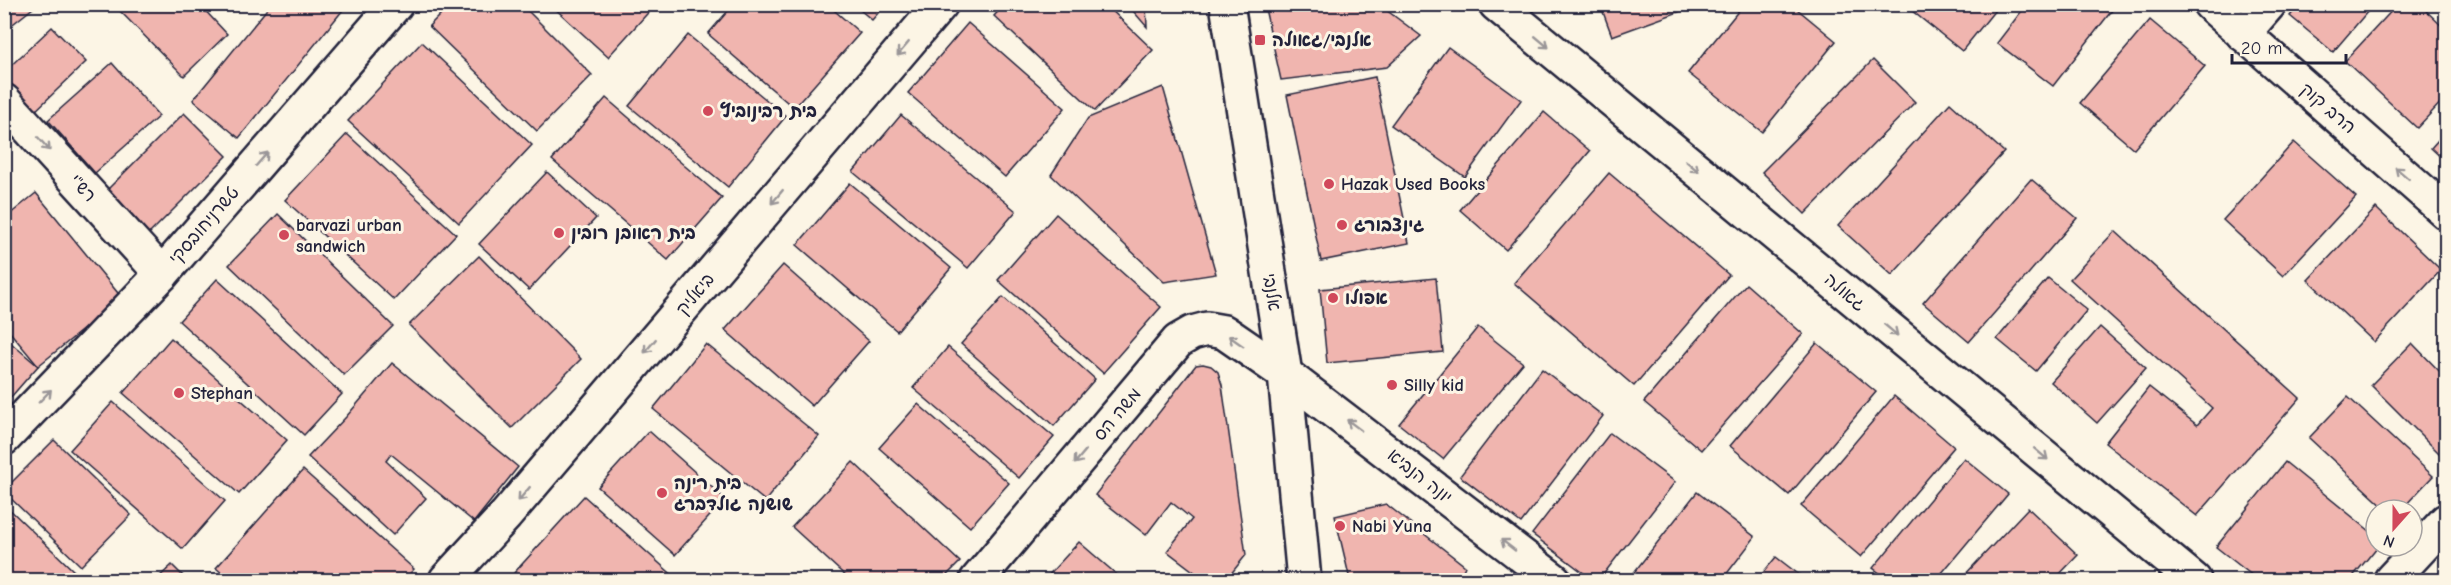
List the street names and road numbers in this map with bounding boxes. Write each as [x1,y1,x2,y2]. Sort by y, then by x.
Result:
street label: הרב קוק [2296,79,2360,138]
street label: רש"י [65,170,100,206]
street label: טשרניחובסקי [165,182,244,269]
street label: ביאליק [672,269,719,320]
street label: גאולה [1820,269,1870,316]
street label: אלנבי [1258,272,1285,312]
street label: משה הס [1089,384,1146,445]
street label: יונה הנביא [1383,445,1456,508]

